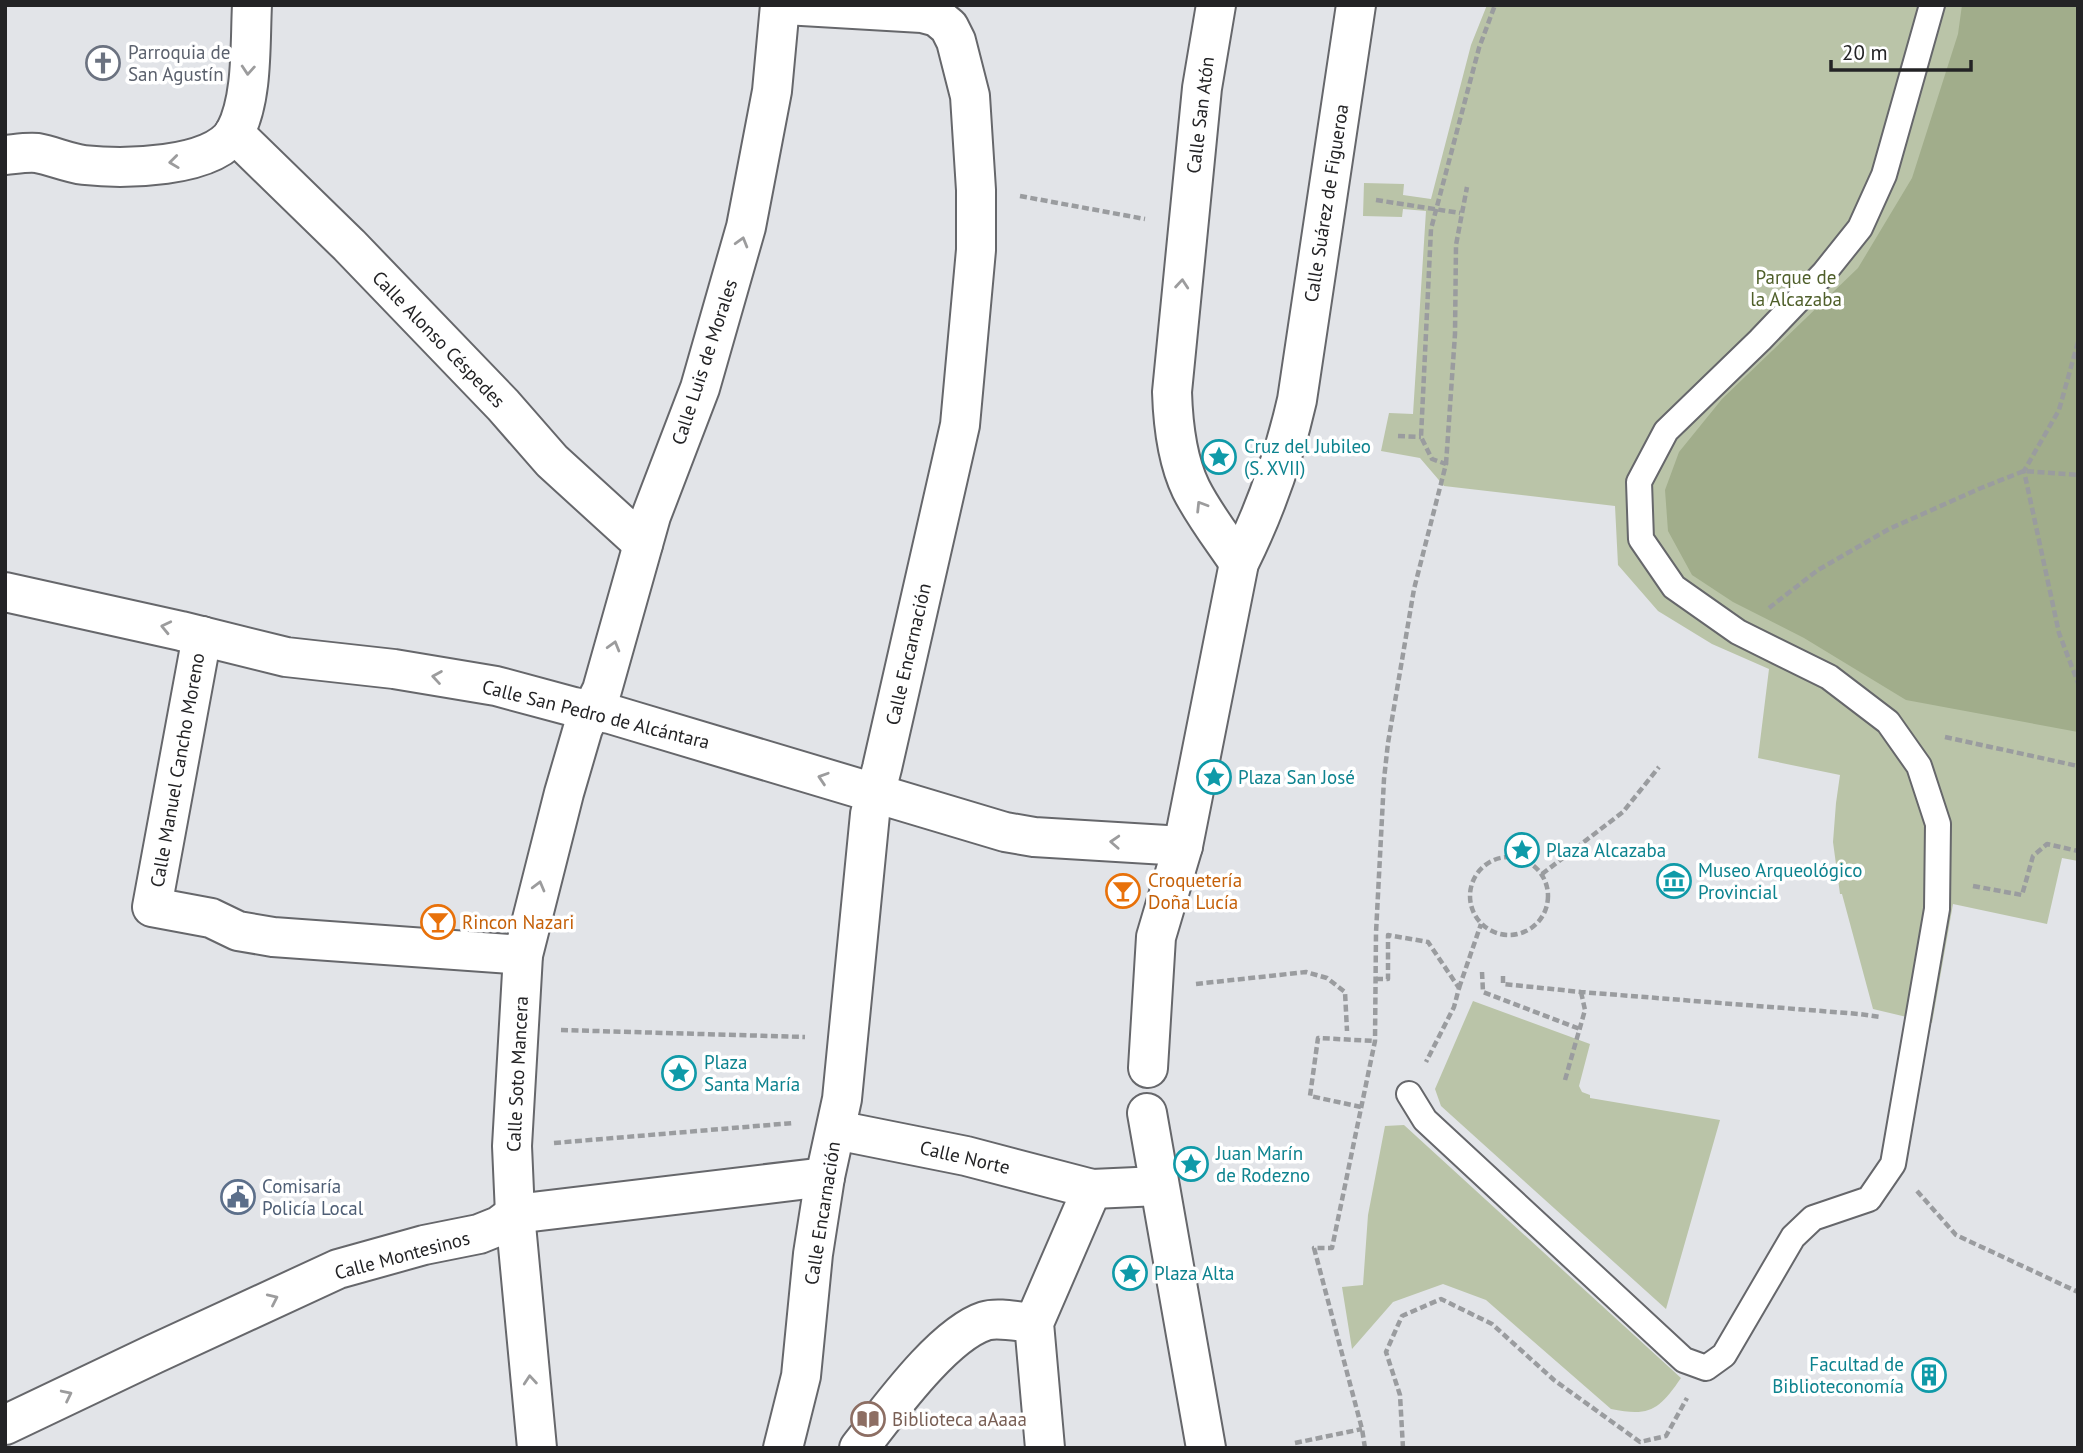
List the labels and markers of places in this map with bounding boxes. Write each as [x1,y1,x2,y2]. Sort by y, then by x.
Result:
place label: Parroquia de San Agustín [128,40,230,86]
church icon: Parroquia de San Agustín [84,44,122,82]
place label: Cruz del Jubileo (S. XVII) [1244,434,1371,480]
place icon: Cruz del Jubileo (S. XVII) [1200,438,1238,476]
place icon: Plaza San José [1195,758,1233,796]
place label: Plaza San José [1238,765,1355,789]
place icon: Plaza Alcazaba [1503,831,1541,869]
place label: Plaza Alcazaba [1546,838,1666,862]
place label: Museo Arqueológico Provincial [1698,858,1862,904]
museum icon: Museo Arqueológico Provincial [1655,862,1693,900]
place label: Croquetería Doña Lucía [1148,868,1242,914]
bar icon: Croquetería Doña Lucía [1104,872,1142,910]
bar icon: Rincon Nazari [419,903,457,941]
place label: Rincon Nazari [462,910,574,934]
place label: Plaza Santa María [704,1050,800,1096]
place icon: Plaza Santa María [660,1054,698,1092]
place label: Juan Marín de Rodezno [1215,1141,1310,1187]
place icon: Juan Marín de Rodezno [1172,1145,1210,1183]
place label: Comisaría Policía Local [262,1174,364,1220]
public building icon: Comisaría Policía Local [219,1178,257,1216]
place icon: Plaza Alta [1111,1254,1149,1292]
place label: Plaza Alta [1154,1261,1235,1285]
place label: Facultad de Biblioteconomía [1772,1352,1904,1398]
building icon: Facultad de Biblioteconomía [1910,1356,1948,1394]
library icon: Biblioteca aAaaa [849,1400,887,1438]
place label: Biblioteca aAaaa [892,1407,1027,1431]

